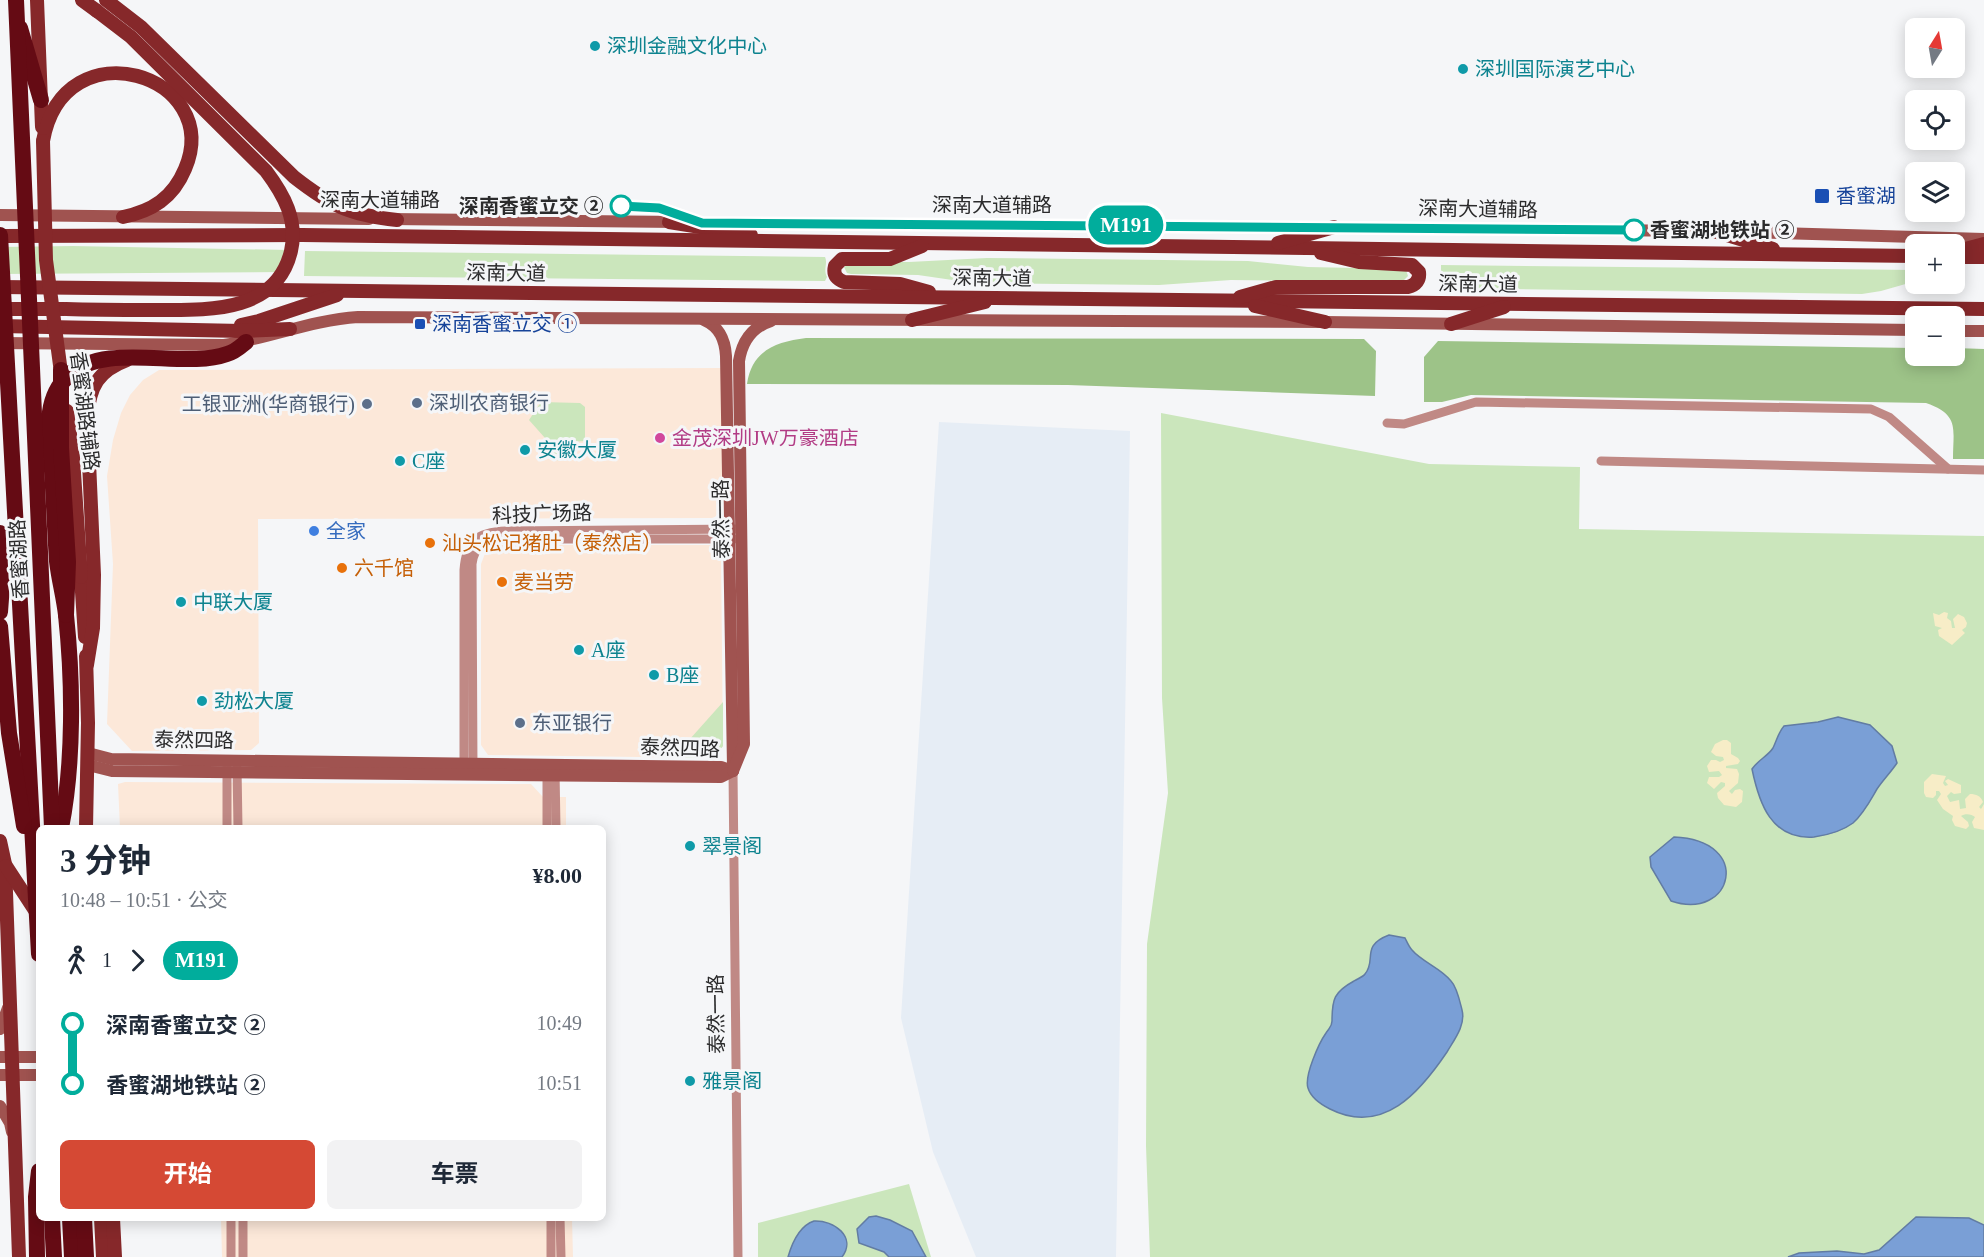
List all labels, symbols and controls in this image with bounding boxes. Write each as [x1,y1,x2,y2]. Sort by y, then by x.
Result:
north arrow [1905,18,1965,78]
map controls [1905,18,1965,366]
place label: 深圳金融文化中心 [607,35,767,57]
marker: 深圳金融文化中心 [588,39,602,53]
place label: 深圳国际演艺中心 [1475,58,1635,80]
marker: 深圳国际演艺中心 [1456,62,1470,76]
button: locate [1905,90,1965,150]
button: layers [1905,162,1965,222]
place label: 香蜜湖 [1836,185,1896,207]
marker: 香蜜湖 [1813,187,1831,205]
street label: 深南大道辅路 [320,189,440,211]
street label: 深南大道辅路 [932,194,1052,216]
place label: 深南香蜜立交 ② [459,195,604,217]
marker: 深南香蜜立交 ② [610,195,632,217]
street label: 深南大道辅路 [1418,197,1538,221]
line badge: M191 [1084,206,1168,244]
text: M191 [1100,213,1152,237]
marker: 香蜜湖地铁站 ② [1623,219,1645,241]
place label: 香蜜湖地铁站 ② [1650,219,1795,241]
button: + [1905,234,1965,294]
street label: 深南大道 [466,261,546,285]
street label: 深南大道 [952,266,1032,290]
street label: 深南大道 [1438,272,1518,296]
button: − [1905,306,1965,366]
place label: 深南香蜜立交 ① [432,313,577,335]
marker: 深南香蜜立交 ① [413,317,427,331]
street label: 香蜜湖路辅路 [67,350,103,472]
place label: 深圳农商银行 [429,392,549,414]
place label: 工银亚洲(华商银行) [182,393,355,416]
marker: 深圳农商银行 [410,396,424,410]
marker: 工银亚洲(华商银行) [360,397,374,411]
place label: 金茂深圳JW万豪酒店 [672,427,859,449]
marker: 金茂深圳JW万豪酒店 [653,431,667,445]
place label: 安徽大厦 [537,439,617,461]
marker: 安徽大厦 [518,443,532,457]
place label: C座 [412,450,445,472]
marker: C座 [393,454,407,468]
street label: 泰然一路 [709,479,733,559]
street label: 科技广场路 [492,501,592,527]
street label: 香蜜湖路 [6,518,32,600]
place label: 全家 [326,520,366,542]
marker: 全家 [307,524,321,538]
place label: 汕头松记猪肚（泰然店） [442,532,662,554]
marker: 汕头松记猪肚（泰然店） [423,536,437,550]
place label: 六千馆 [354,557,414,579]
marker: 六千馆 [335,561,349,575]
place label: 麦当劳 [514,571,574,593]
marker: 麦当劳 [495,575,509,589]
place label: 中联大厦 [193,591,273,613]
marker: 中联大厦 [174,595,188,609]
place label: A座 [591,639,625,661]
marker: A座 [572,643,586,657]
place label: B座 [666,664,699,686]
marker: B座 [647,668,661,682]
place label: 劲松大厦 [214,690,294,712]
marker: 劲松大厦 [195,694,209,708]
place label: 东亚银行 [532,712,612,734]
marker: 东亚银行 [513,716,527,730]
street label: 泰然四路 [154,728,234,752]
street label: 泰然四路 [640,736,720,760]
place label: 翠景阁 [702,835,762,857]
marker: 翠景阁 [683,839,697,853]
text: 3 分钟 [60,843,151,879]
text: ¥8.00 [533,863,582,888]
text: 10:48 – 10:51 · 公交 [60,889,228,911]
icon: walk [60,944,93,977]
icon: forward [121,944,154,977]
text: M191 [175,948,226,972]
text: 1 [102,949,112,971]
street label: 泰然一路 [704,974,728,1054]
text: 10:49 [536,1012,582,1034]
text: 深南香蜜立交 ② [106,1013,266,1038]
place label: 雅景阁 [702,1070,762,1092]
text: 10:51 [536,1072,582,1094]
text: 香蜜湖地铁站 ② [106,1073,266,1098]
marker: 雅景阁 [683,1074,697,1088]
button: 开始 [60,1140,315,1209]
button: 车票 [327,1140,582,1209]

